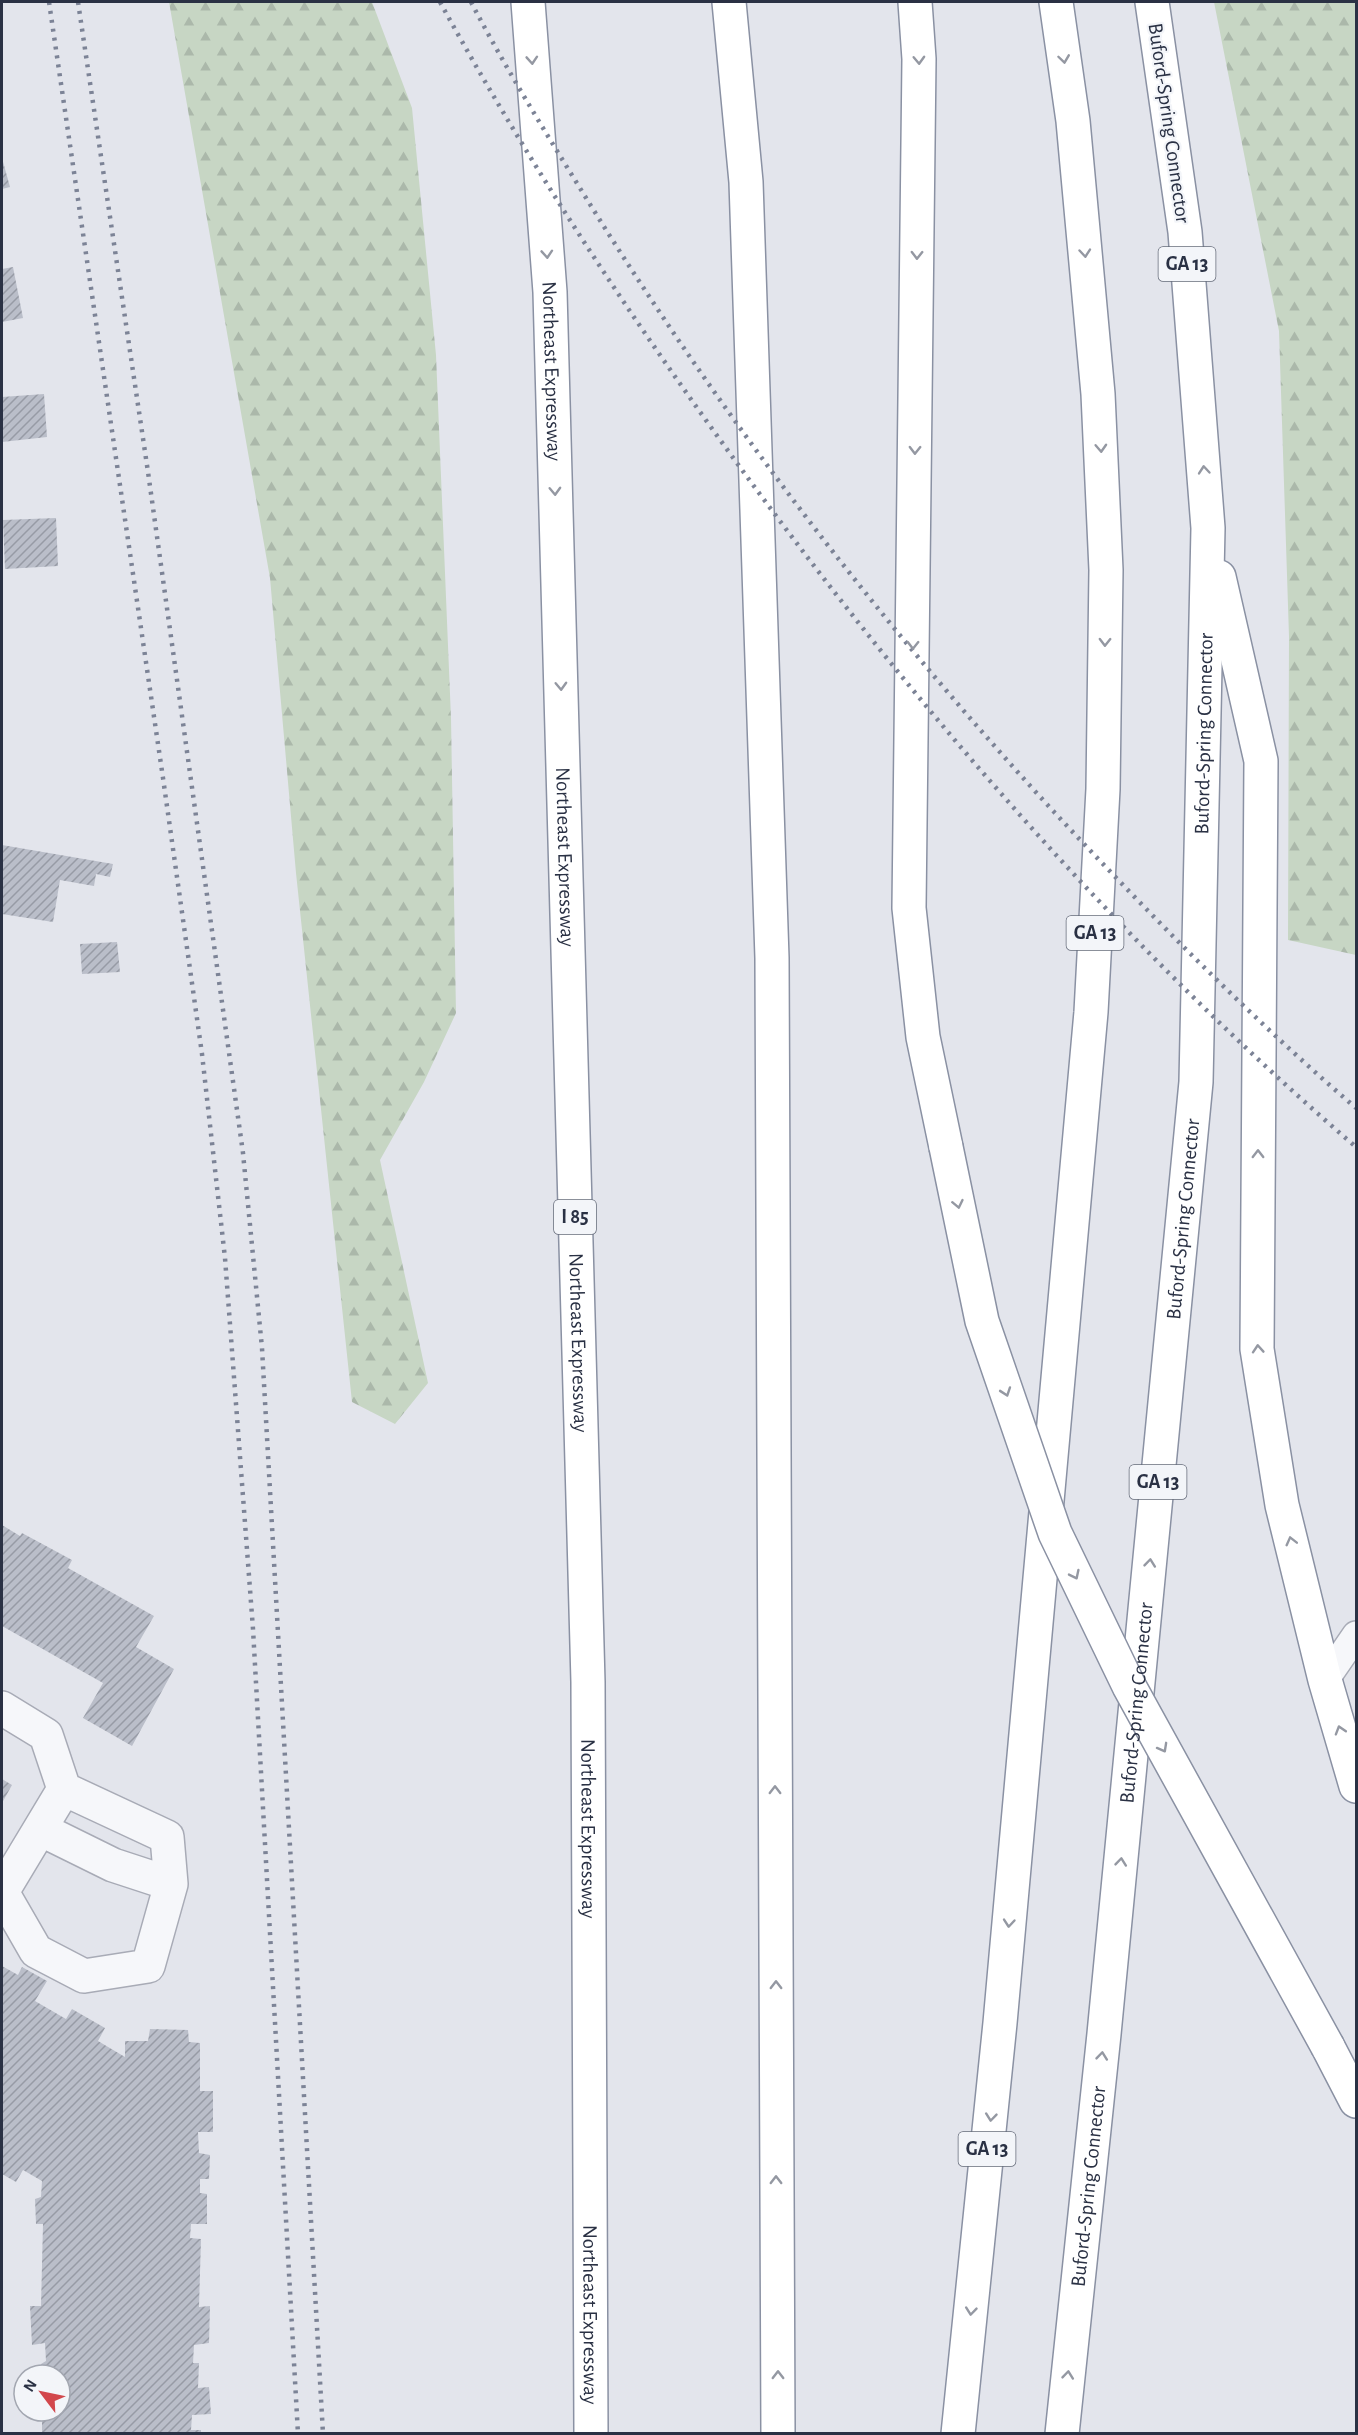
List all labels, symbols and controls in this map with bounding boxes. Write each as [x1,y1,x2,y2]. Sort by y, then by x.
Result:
street label: Buford-Spring Connector [1145,22,1193,225]
one-way arrow [526,55,539,64]
one-way arrow [913,55,925,64]
one-way arrow [1058,55,1070,64]
road number: GA 13 [1158,247,1216,281]
one-way arrow [1078,249,1091,258]
one-way arrow [540,250,553,259]
one-way arrow [911,250,923,259]
street label: Northeast Expressway [539,280,565,461]
one-way arrow [1094,443,1107,452]
one-way arrow [909,445,921,454]
one-way arrow [1197,465,1210,474]
one-way arrow [549,487,561,496]
street label: Buford-Spring Connector [1191,632,1216,835]
one-way arrow [1099,638,1111,647]
one-way arrow [906,640,919,649]
one-way arrow [554,682,567,691]
street label: Northeast Expressway [552,767,578,947]
road number: GA 13 [1066,916,1124,950]
street label: Buford-Spring Connector [1163,1117,1203,1321]
one-way arrow [1252,1149,1264,1158]
one-way arrow [951,1199,964,1209]
road number: I 85 [554,1200,596,1234]
street label: Northeast Expressway [566,1253,592,1433]
one-way arrow [1252,1344,1265,1353]
one-way arrow [999,1386,1012,1397]
road number: GA 13 [1130,1465,1186,1499]
one-way arrow [1285,1536,1298,1546]
one-way arrow [1143,1559,1156,1568]
one-way arrow [1067,1568,1079,1579]
street label: Buford-Spring Connector [1116,1601,1156,1804]
one-way arrow [1335,1725,1347,1736]
street label: Northeast Expressway [578,1739,599,1919]
one-way arrow [1156,1742,1168,1752]
one-way arrow [769,1786,781,1795]
one-way arrow [1114,1858,1127,1867]
one-way arrow [1003,1918,1016,1927]
one-way arrow [769,1981,782,1990]
one-way arrow [1095,2052,1107,2061]
street label: Buford-Spring Connector [1067,2085,1109,2288]
one-way arrow [985,2112,998,2121]
road number: GA 13 [958,2132,1016,2166]
one-way arrow [770,2176,782,2185]
street label: Northeast Expressway [580,2225,601,2405]
one-way arrow [965,2306,978,2315]
north arrow [12,2363,72,2423]
one-way arrow [772,2371,784,2380]
one-way arrow [1061,2371,1074,2380]
text: N [20,2377,40,2395]

